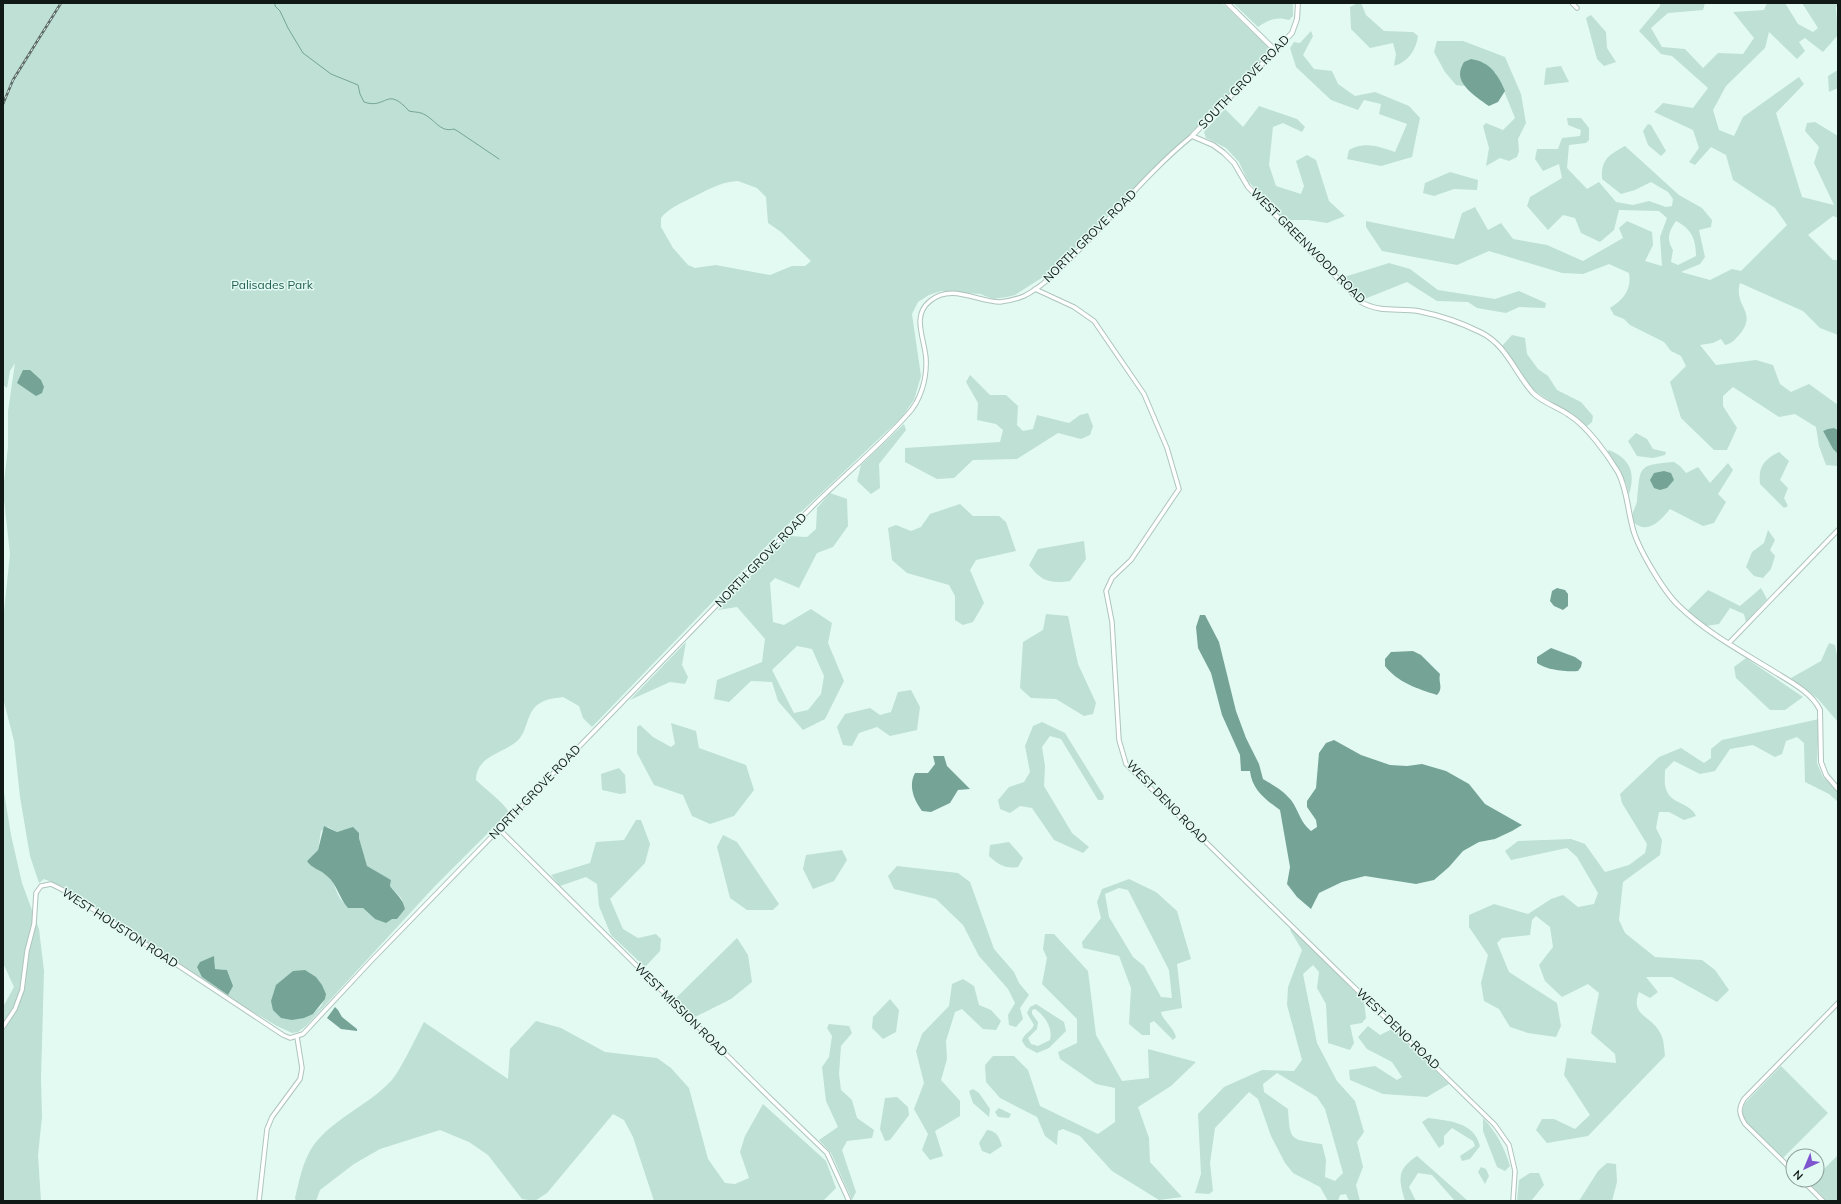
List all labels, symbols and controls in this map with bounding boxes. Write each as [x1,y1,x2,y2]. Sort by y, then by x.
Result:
street label: SOUTH GROVE ROAD [1195,32,1292,132]
street label: WEST GREENWOOD ROAD [1248,185,1369,306]
street label: NORTH GROVE ROAD [1040,186,1139,285]
park label: Palisades Park [231,277,314,292]
street label: NORTH GROVE ROAD [712,509,810,610]
street label: NORTH GROVE ROAD [486,741,584,842]
street label: WEST DENO ROAD [1124,757,1211,847]
street label: WEST HOUSTON ROAD [59,884,181,971]
street label: WEST MISSION ROAD [632,960,731,1059]
street label: WEST DENO ROAD [1353,985,1443,1072]
north arrow [1785,1148,1825,1188]
text: N [1790,1167,1806,1183]

